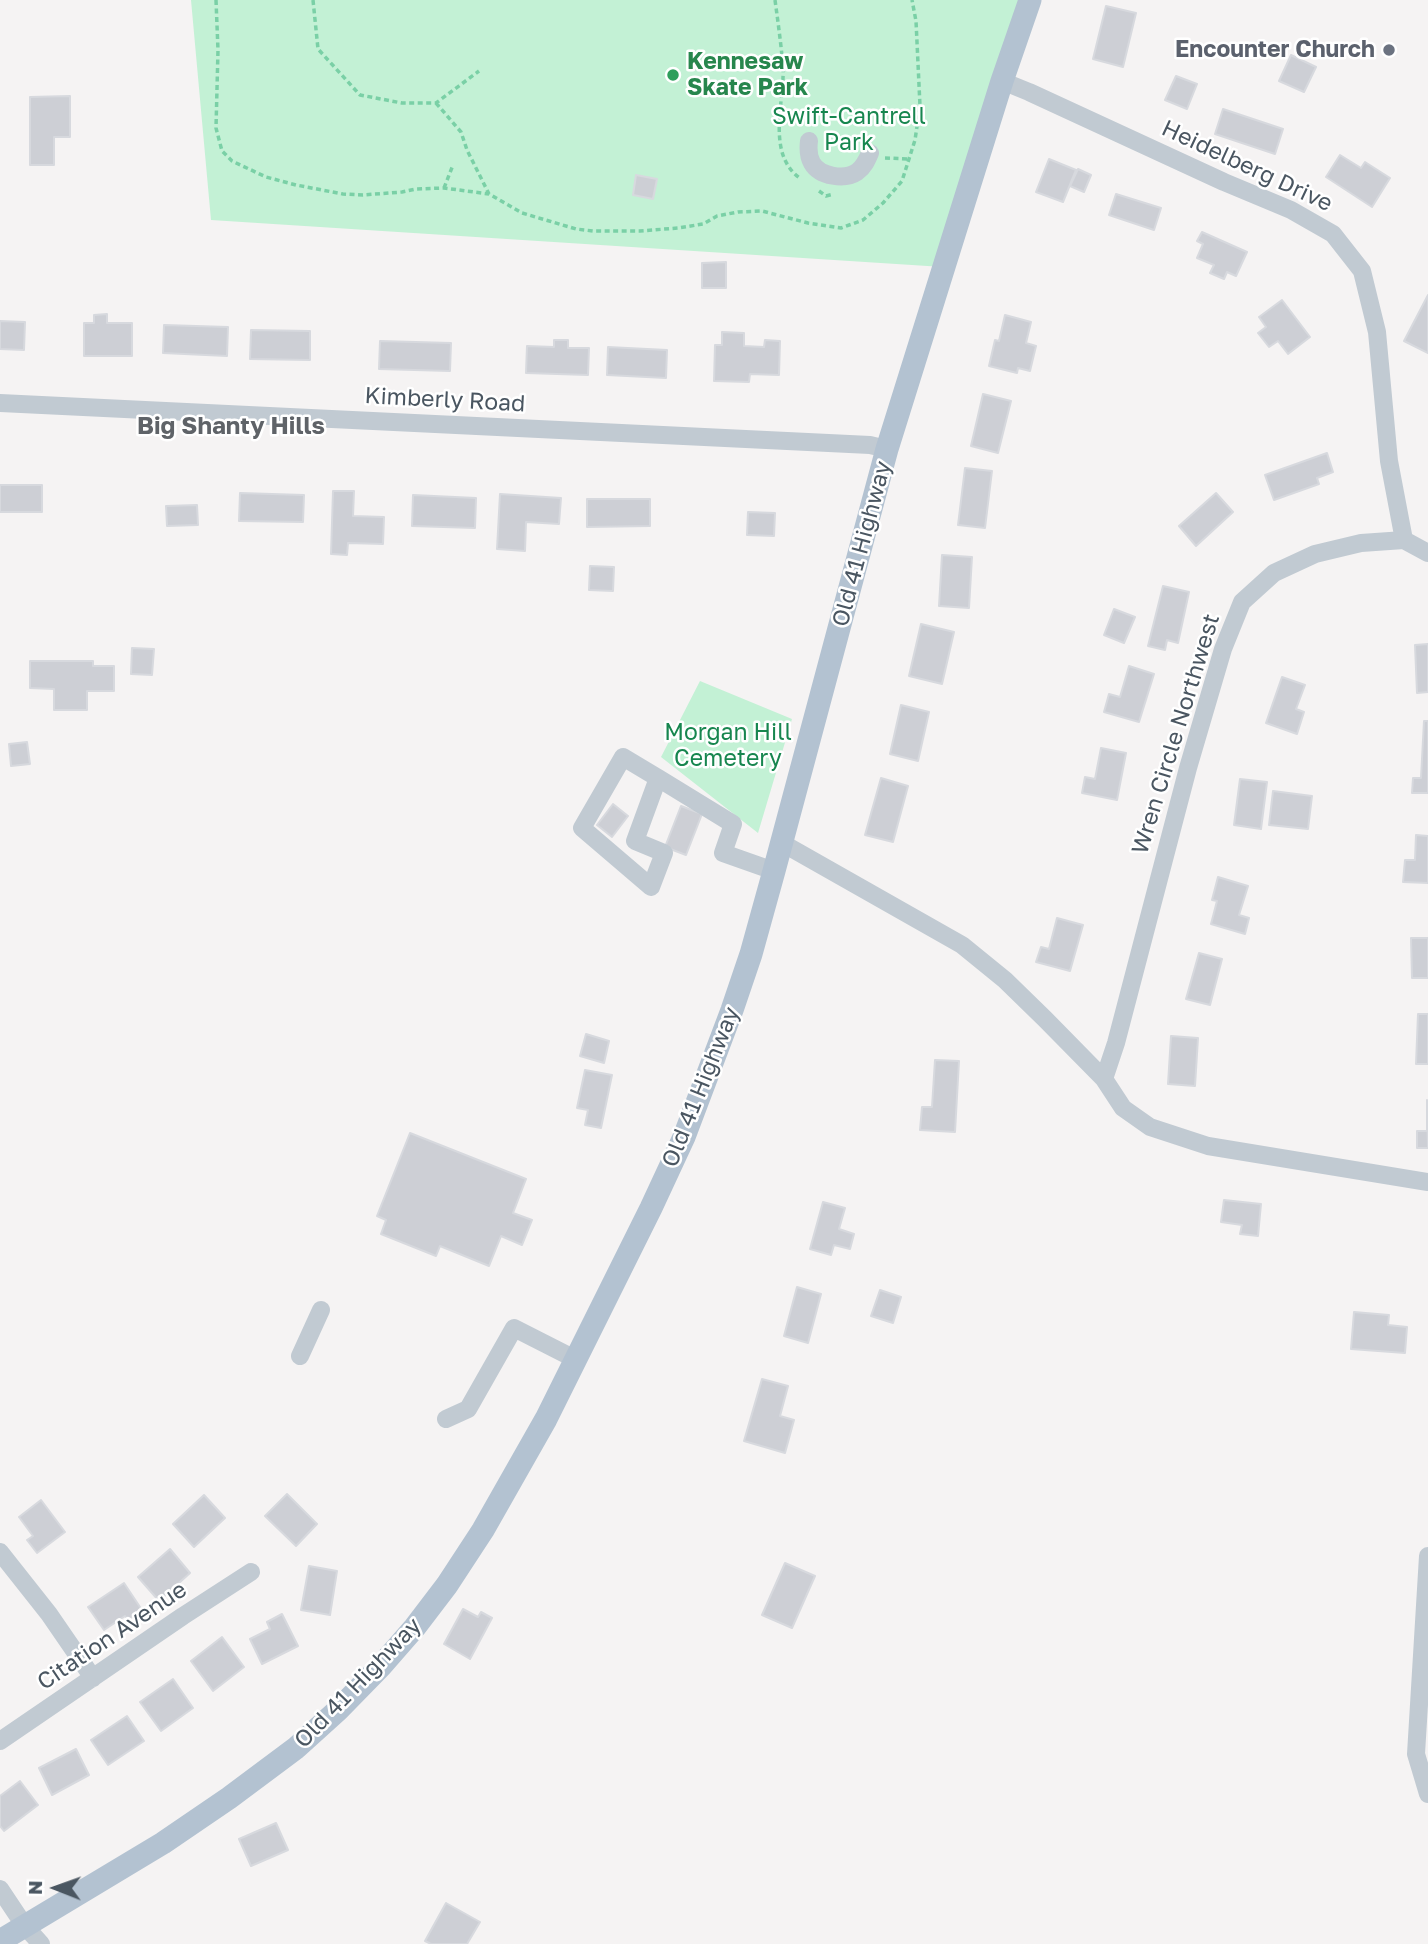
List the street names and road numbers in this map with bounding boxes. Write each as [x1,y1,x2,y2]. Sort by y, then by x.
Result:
street label: Heidelberg Drive [1157,114,1337,218]
street label: Kimberly Road [364,382,526,418]
street label: Old 41 Highway [827,458,897,630]
street label: Wren Circle Northwest [1126,610,1226,858]
street label: Old 41 Highway [656,1003,746,1171]
street label: Citation Avenue [32,1576,192,1696]
street label: Old 41 Highway [289,1612,427,1754]

